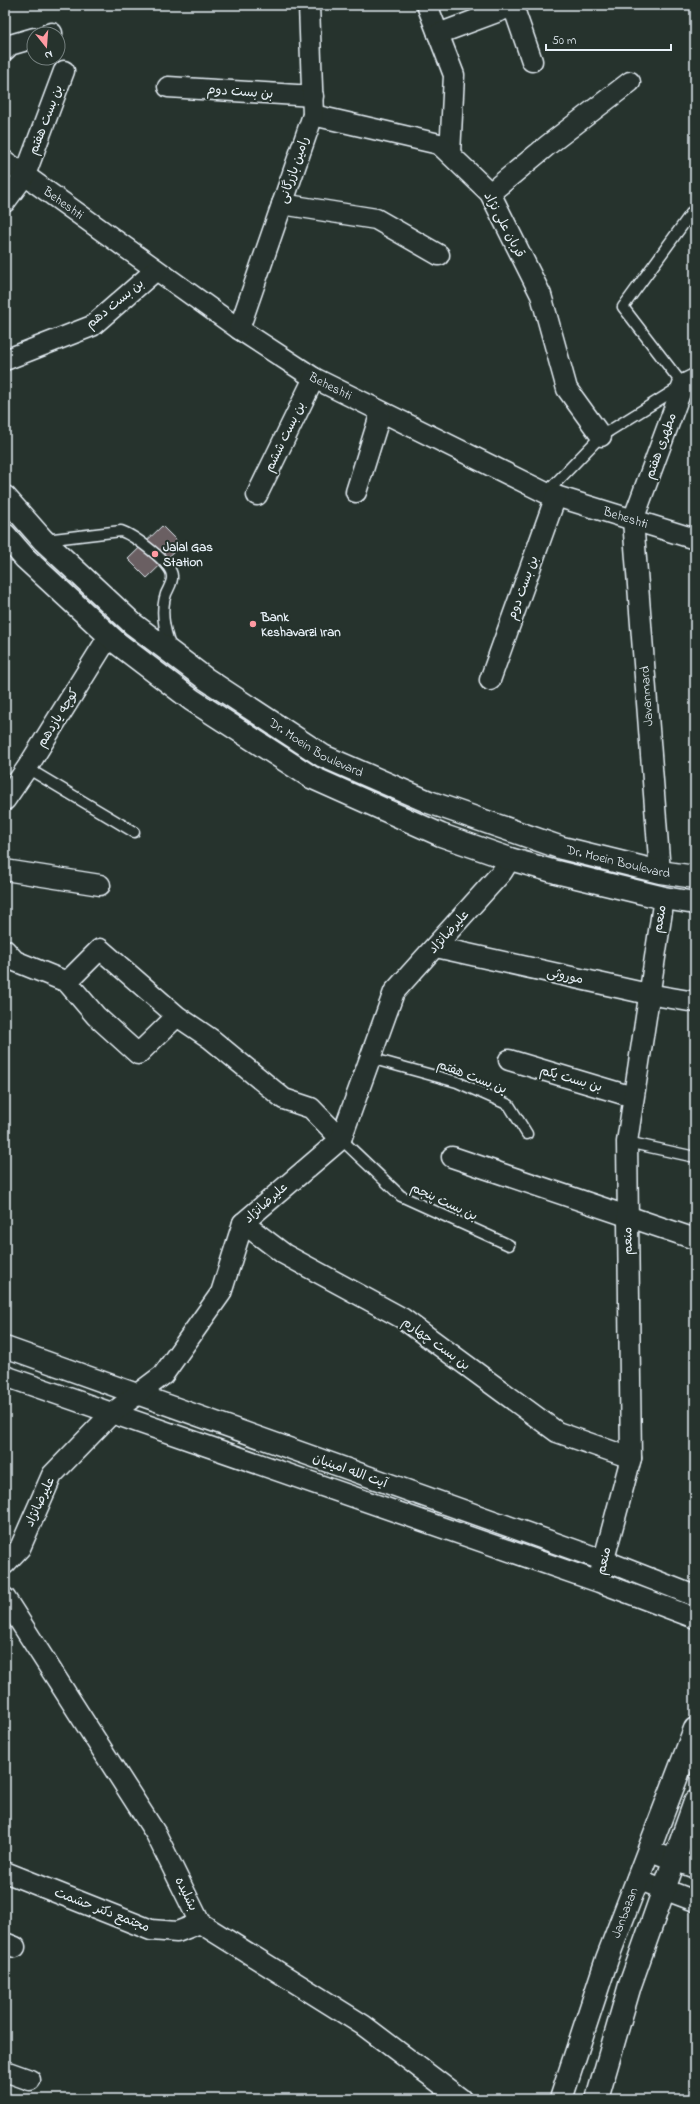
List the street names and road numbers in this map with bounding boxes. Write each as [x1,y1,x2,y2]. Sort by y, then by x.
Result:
street label: بن بست دوم [206,80,274,104]
street label: بن بست هفتم‌ [24,82,68,158]
street label: رامین بازرگانی [274,134,314,206]
street label: Beheshti [38,181,88,224]
street label: قربان علی نژاد [479,189,529,261]
street label: بن بست دهم [82,275,148,333]
street label: Beheshti [304,367,355,405]
street label: بن بست ششم [260,398,310,476]
street label: مطهری هفتم [640,410,682,482]
street label: Beheshti [600,501,651,533]
street label: بن بست دوم [503,553,543,623]
street label: Javanmard [635,665,659,727]
street label: کوچه یازدهم [32,684,84,751]
street label: Dr. Moein Boulevard [264,713,367,782]
street label: Dr. Moein Boulevard [563,840,672,883]
street label: منعم [648,903,672,935]
street label: علیرضانژاد [424,906,474,958]
street label: موروثی [545,963,585,989]
street label: بن بست هفتم [434,1055,510,1099]
street label: بن بست یکم [538,1061,604,1097]
street label: علیرضانژاد [240,1178,292,1228]
street label: بن بست پنجم [407,1178,481,1226]
street label: منعم [618,1227,638,1255]
street label: بن بست چهارم [398,1313,474,1375]
street label: آیت الله امینیان [310,1449,391,1494]
street label: علیرضانژاد [20,1474,60,1530]
street label: منعم [592,1545,616,1577]
street label: بشلیده [170,1874,202,1914]
street label: مجتمع دکتر حشمت [51,1883,153,1937]
street label: Janbazan [606,1885,643,1941]

